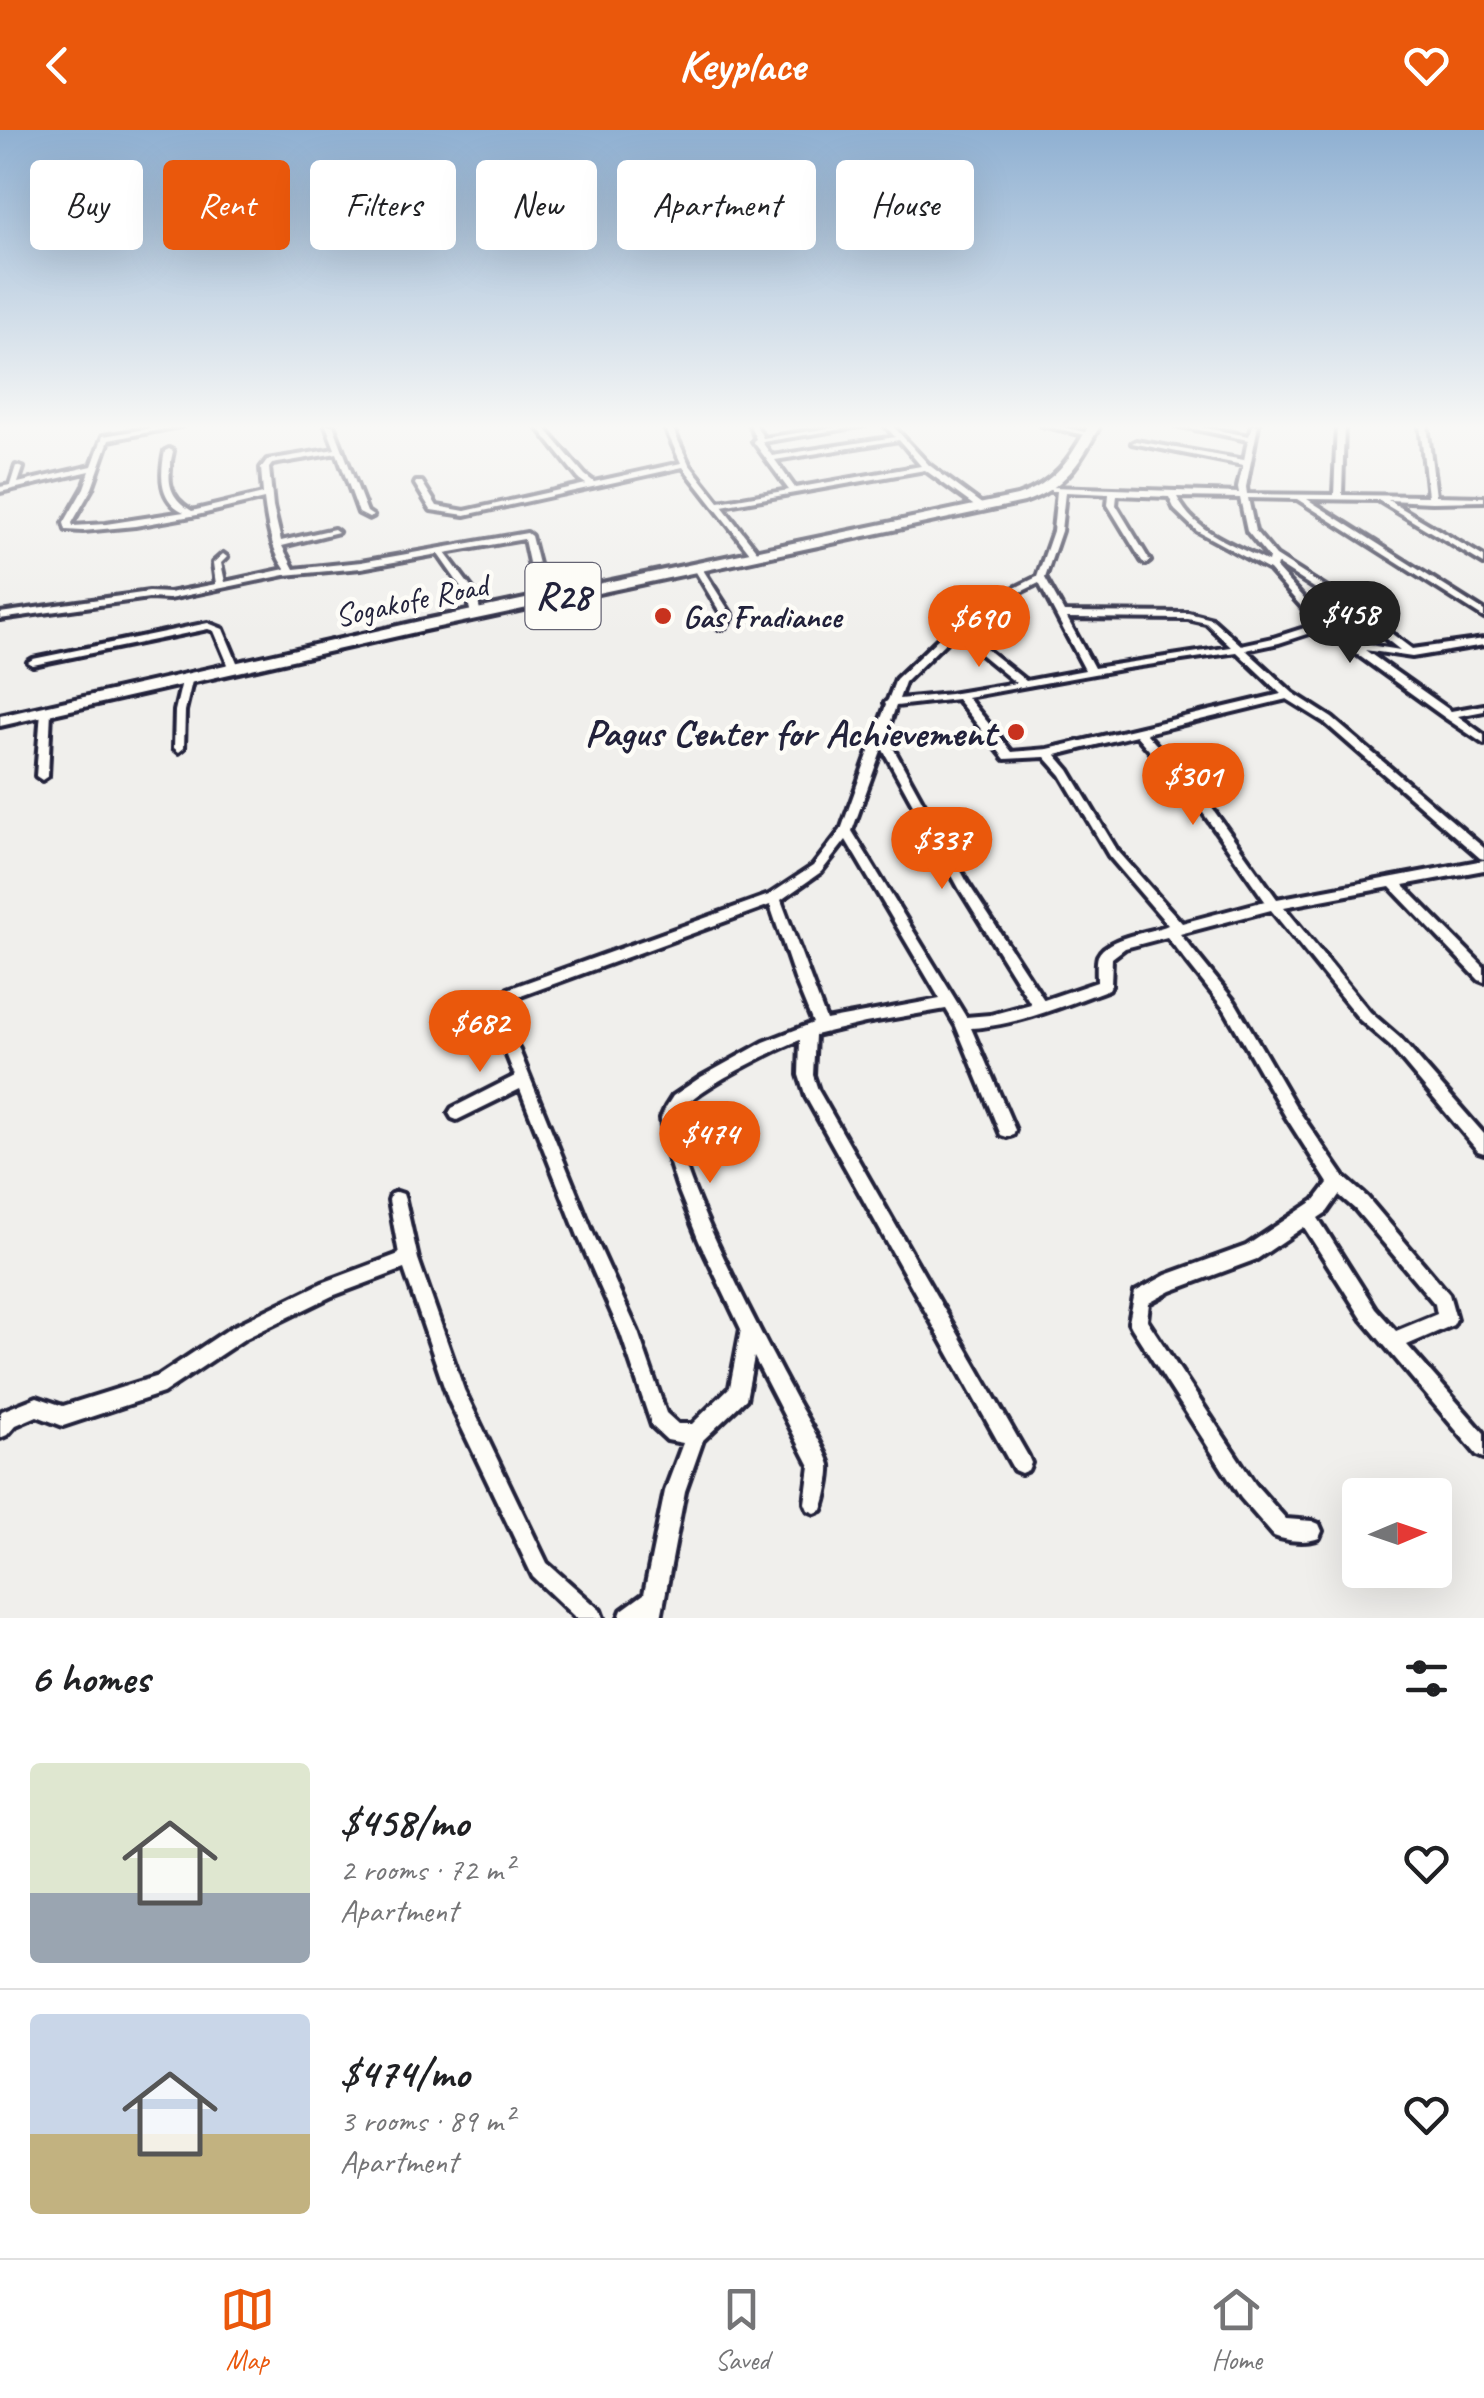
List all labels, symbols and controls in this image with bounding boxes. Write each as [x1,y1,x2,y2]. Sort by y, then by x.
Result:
text: Keyplace [679,37,805,94]
icon: back [30,38,85,93]
icon: heart [1399,38,1454,93]
chip: Buy [30,160,143,250]
chip: Rent [163,160,290,250]
chip: Filters [310,160,456,250]
chip: New [476,160,597,250]
chip: Apartment [617,160,816,250]
chip: House [836,160,974,250]
street label: Sogakofe Road [331,563,496,637]
road number: R28 [526,563,600,629]
pin: $458 [1291,581,1409,666]
pin: $690 [920,585,1038,670]
text: $458 [1321,593,1379,634]
place label: Gas Fradiance [683,596,844,637]
text: $690 [950,597,1008,638]
marker: Gas Fradiance [652,605,674,627]
place label: Pagus Center for Achievement [585,708,1000,758]
marker: Pagus Center for Achievement [1005,721,1027,743]
pin: $301 [1134,743,1252,828]
text: $301 [1164,755,1222,796]
pin: $337 [883,807,1001,892]
text: $337 [913,819,971,860]
pin: $682 [421,990,539,1075]
text: $682 [451,1002,509,1043]
pin: $474 [651,1101,769,1186]
text: $474 [681,1113,739,1154]
north arrow [1342,1478,1452,1588]
map controls [1342,1478,1452,1588]
icon: filters [1399,1651,1454,1706]
text: 6 homes [30,1652,149,1705]
text: $458/mo [340,1796,469,1849]
icon: home [110,1803,230,1923]
icon: heart [1399,1836,1454,1891]
text: 2 rooms · 72 m² [340,1849,513,1890]
text: Apartment [340,1890,458,1931]
text: $474/mo [340,2047,469,2100]
icon: home [110,2054,230,2174]
icon: heart [1399,2087,1454,2142]
text: 3 rooms · 89 m² [340,2100,513,2141]
text: Apartment [340,2141,458,2182]
tab: Map [220,2282,275,2377]
tab: Saved [714,2282,769,2377]
tab: Home [1209,2282,1264,2377]

